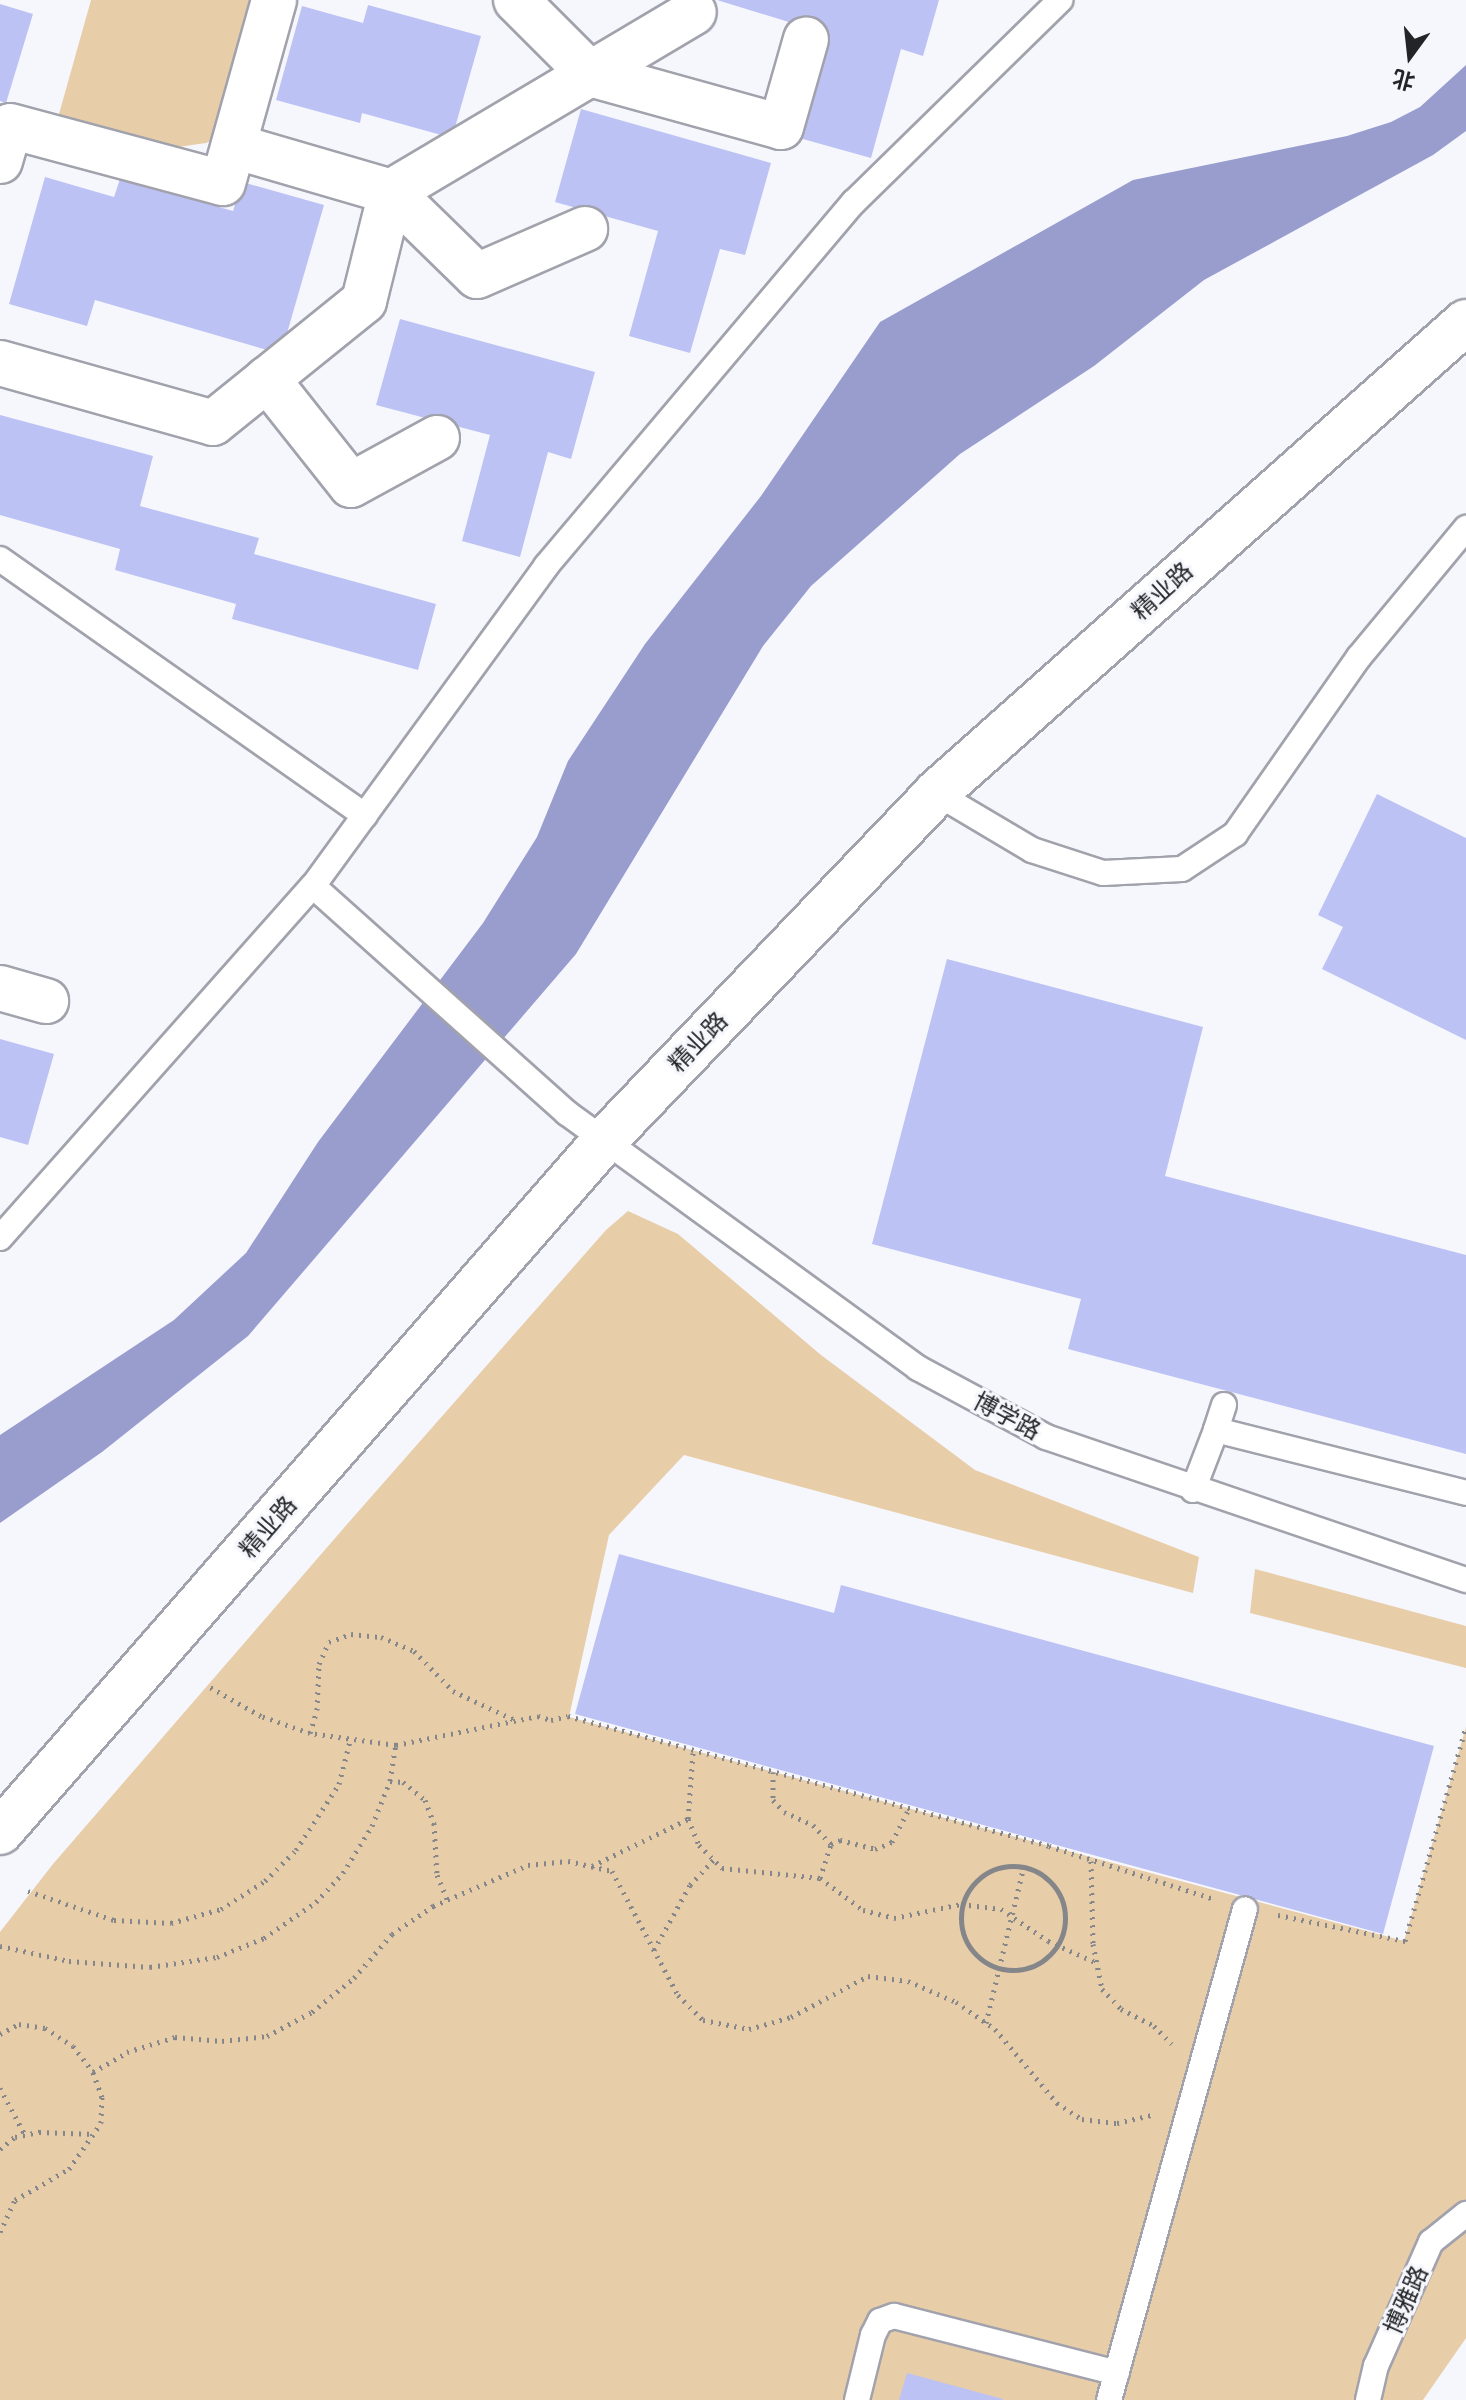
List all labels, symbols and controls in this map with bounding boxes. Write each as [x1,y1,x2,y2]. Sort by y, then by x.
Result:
north arrow [1370,16,1450,96]
text: 北 [1390,64,1418,96]
street label: 精业路 [1126,556,1198,626]
street label: 精业路 [663,1006,733,1078]
street label: 博学路 [968,1386,1046,1446]
street label: 精业路 [234,1490,302,1564]
street label: 博雅路 [1378,2261,1434,2339]

